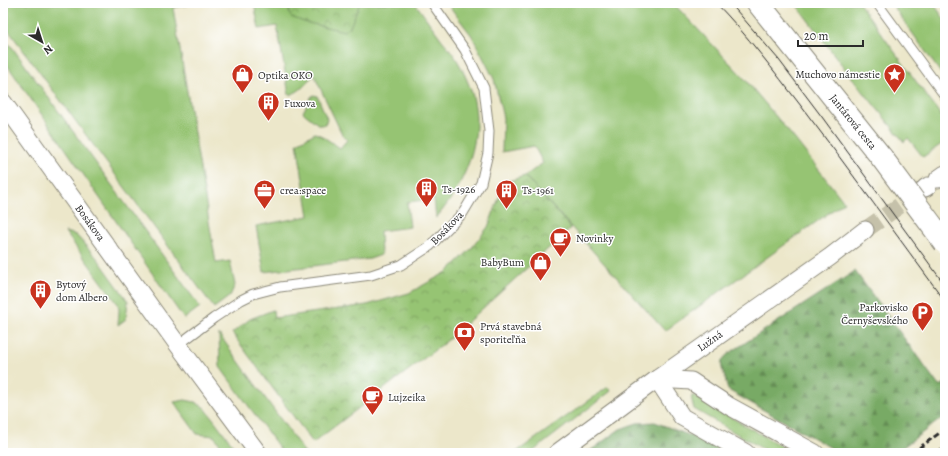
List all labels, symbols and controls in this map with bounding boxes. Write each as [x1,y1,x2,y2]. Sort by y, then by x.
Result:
north arrow [22,22,62,62]
scale bar [798,22,863,48]
text: 20 m [804,28,828,44]
text: N [40,41,56,58]
place icon: Muchovo námestie [882,61,908,94]
shop icon: Optika OKO [230,62,256,95]
place label: Muchovo námestie [795,67,880,82]
place label: Optika OKO [258,68,313,83]
building icon: Fuxova [255,90,281,123]
street label: Jantárová cesta [826,91,881,154]
place label: Fuxova [284,96,317,111]
building icon: Ts-1926 [413,176,439,209]
office icon: crea:space [251,177,277,210]
building icon: Ts-1961 [493,177,519,210]
place label: Ts-1926 [442,182,475,197]
place label: crea:space [280,183,326,198]
place label: Ts-1961 [522,183,554,198]
street label: Bosákova [72,202,109,245]
street label: Bosákova [427,207,468,248]
cafe icon: Novinky [548,225,574,258]
place label: Novinky [576,231,613,246]
shop icon: BabyBum [527,249,553,282]
place label: BabyBum [481,255,524,270]
building icon: Bytový dom Albero [27,277,53,310]
place label: Bytový dom Albero [56,277,108,305]
place label: Parkovisko Černyševského [841,300,909,328]
parking icon: Parkovisko Černyševského [910,300,936,333]
bank icon: Prvá stavebná sporiteľňa [452,319,478,352]
place label: Prvá stavebná sporiteľňa [480,319,543,347]
street label: Lužná [694,326,726,355]
cafe icon: Lujzeika [359,384,385,417]
place label: Lujzeika [388,390,427,405]

